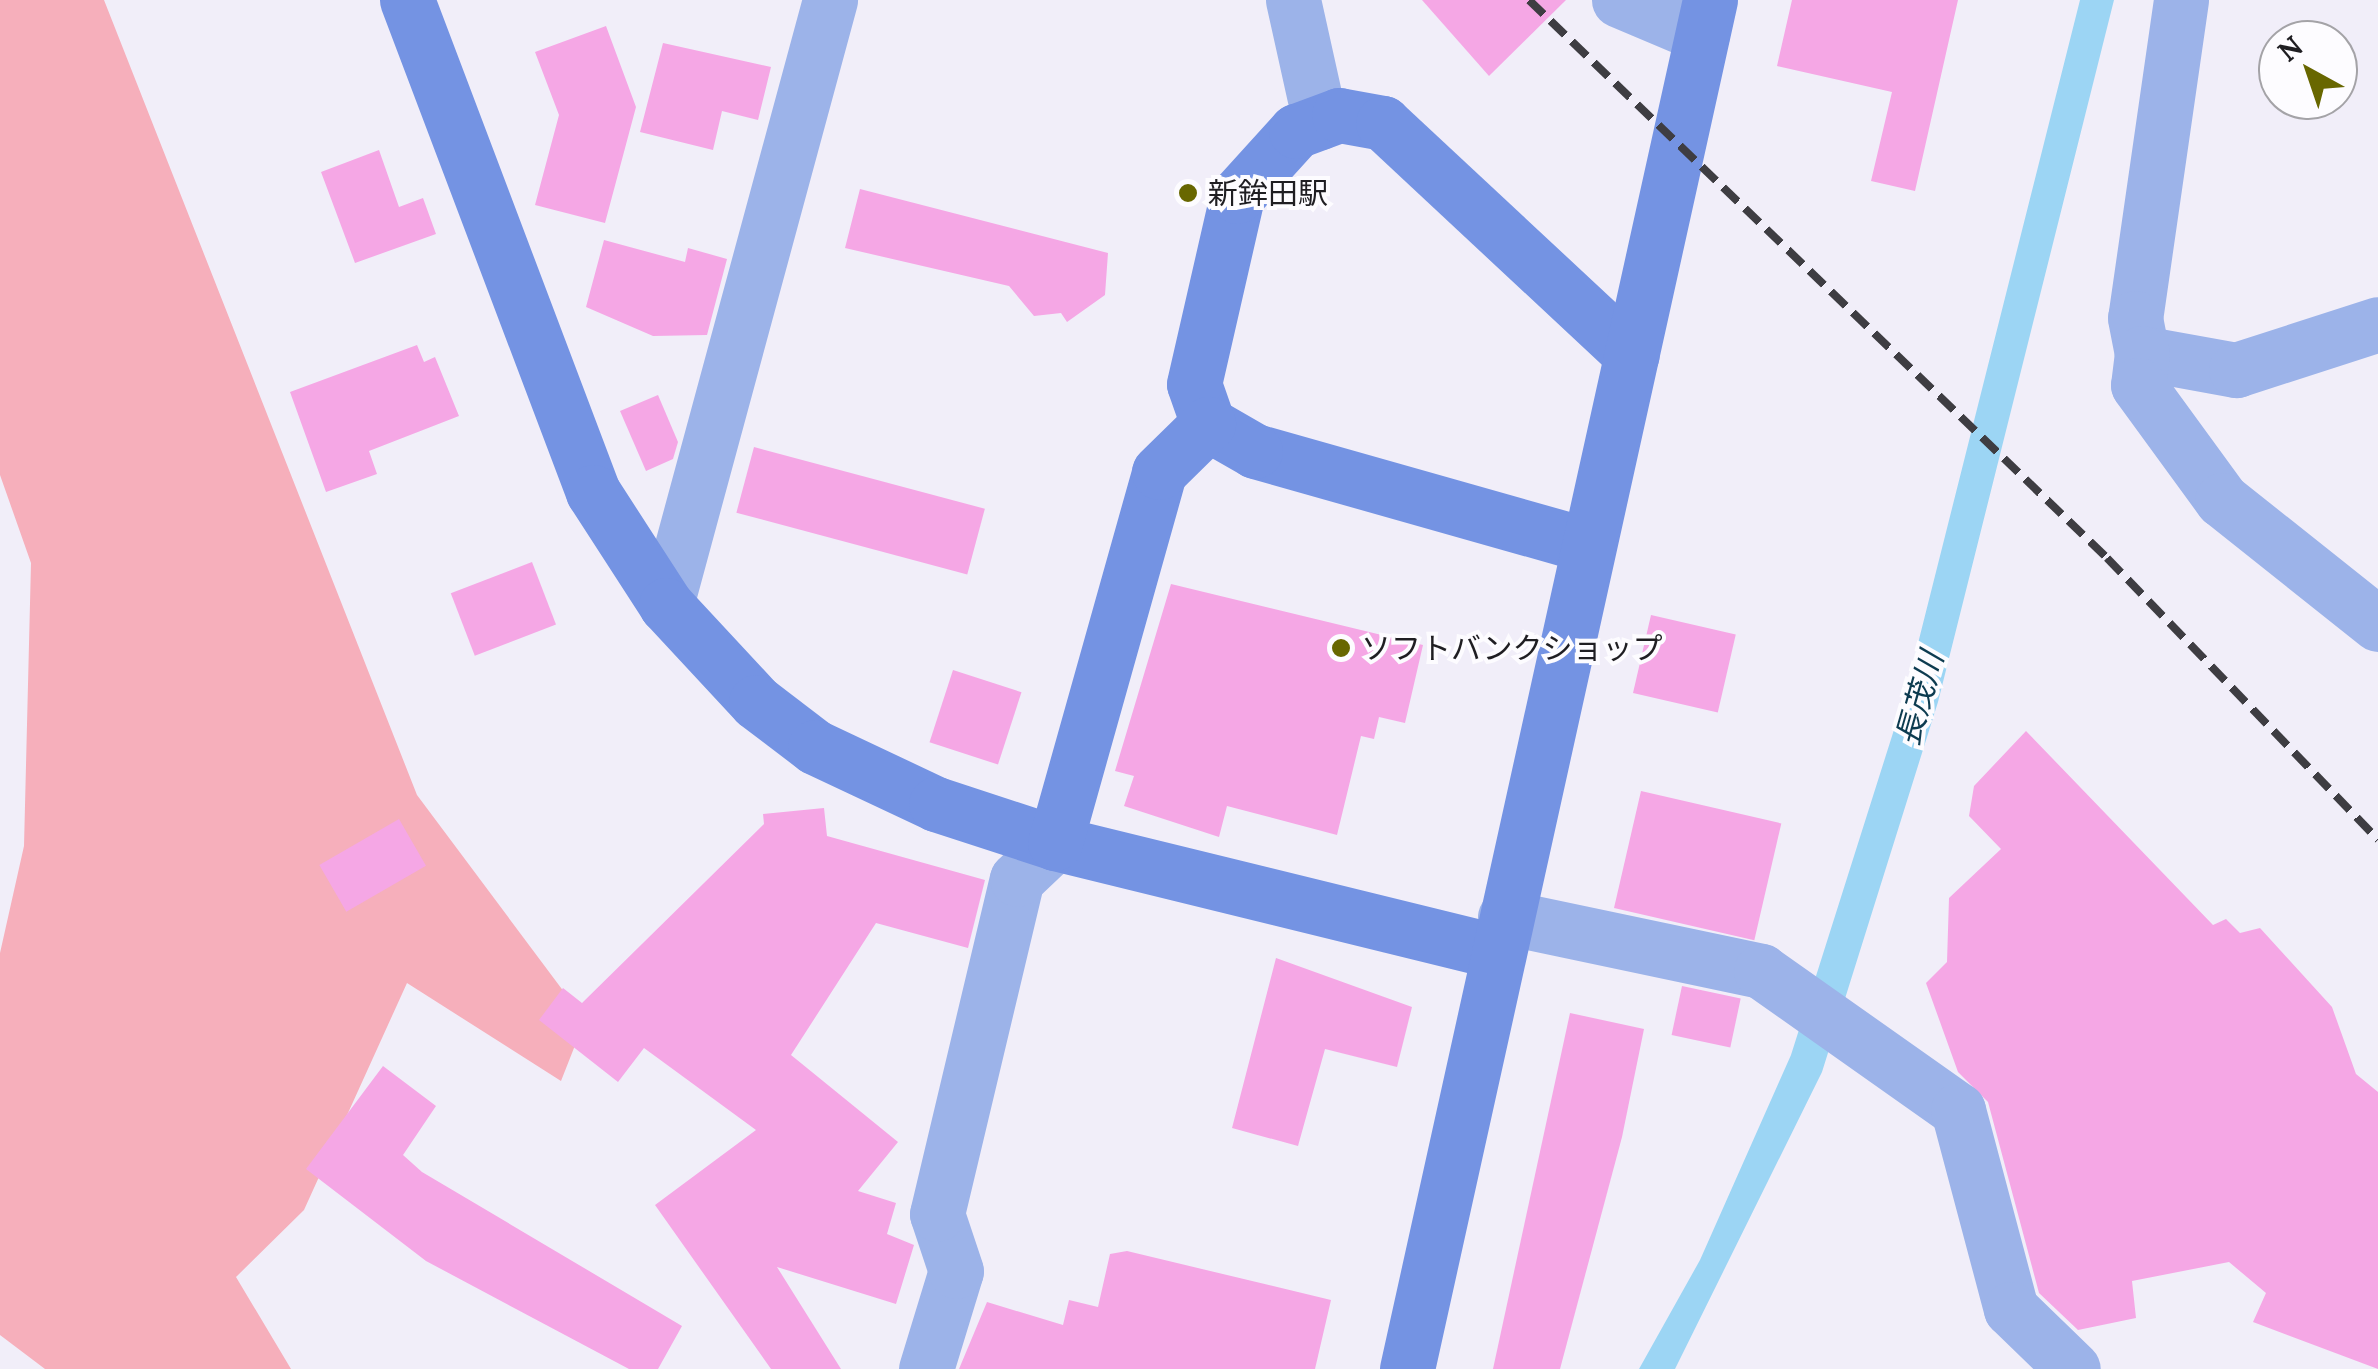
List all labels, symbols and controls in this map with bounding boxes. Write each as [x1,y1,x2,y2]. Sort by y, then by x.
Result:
north arrow [2258,20,2358,120]
text: N [2270,28,2310,69]
place label: 新鉾田駅 [1208,175,1328,211]
marker: 新鉾田駅 [1177,182,1199,204]
place label: ソフトバンクショップ [1361,630,1661,666]
marker: ソフトバンクショップ [1330,637,1352,659]
water label: 長茂川 [1888,648,1952,750]

